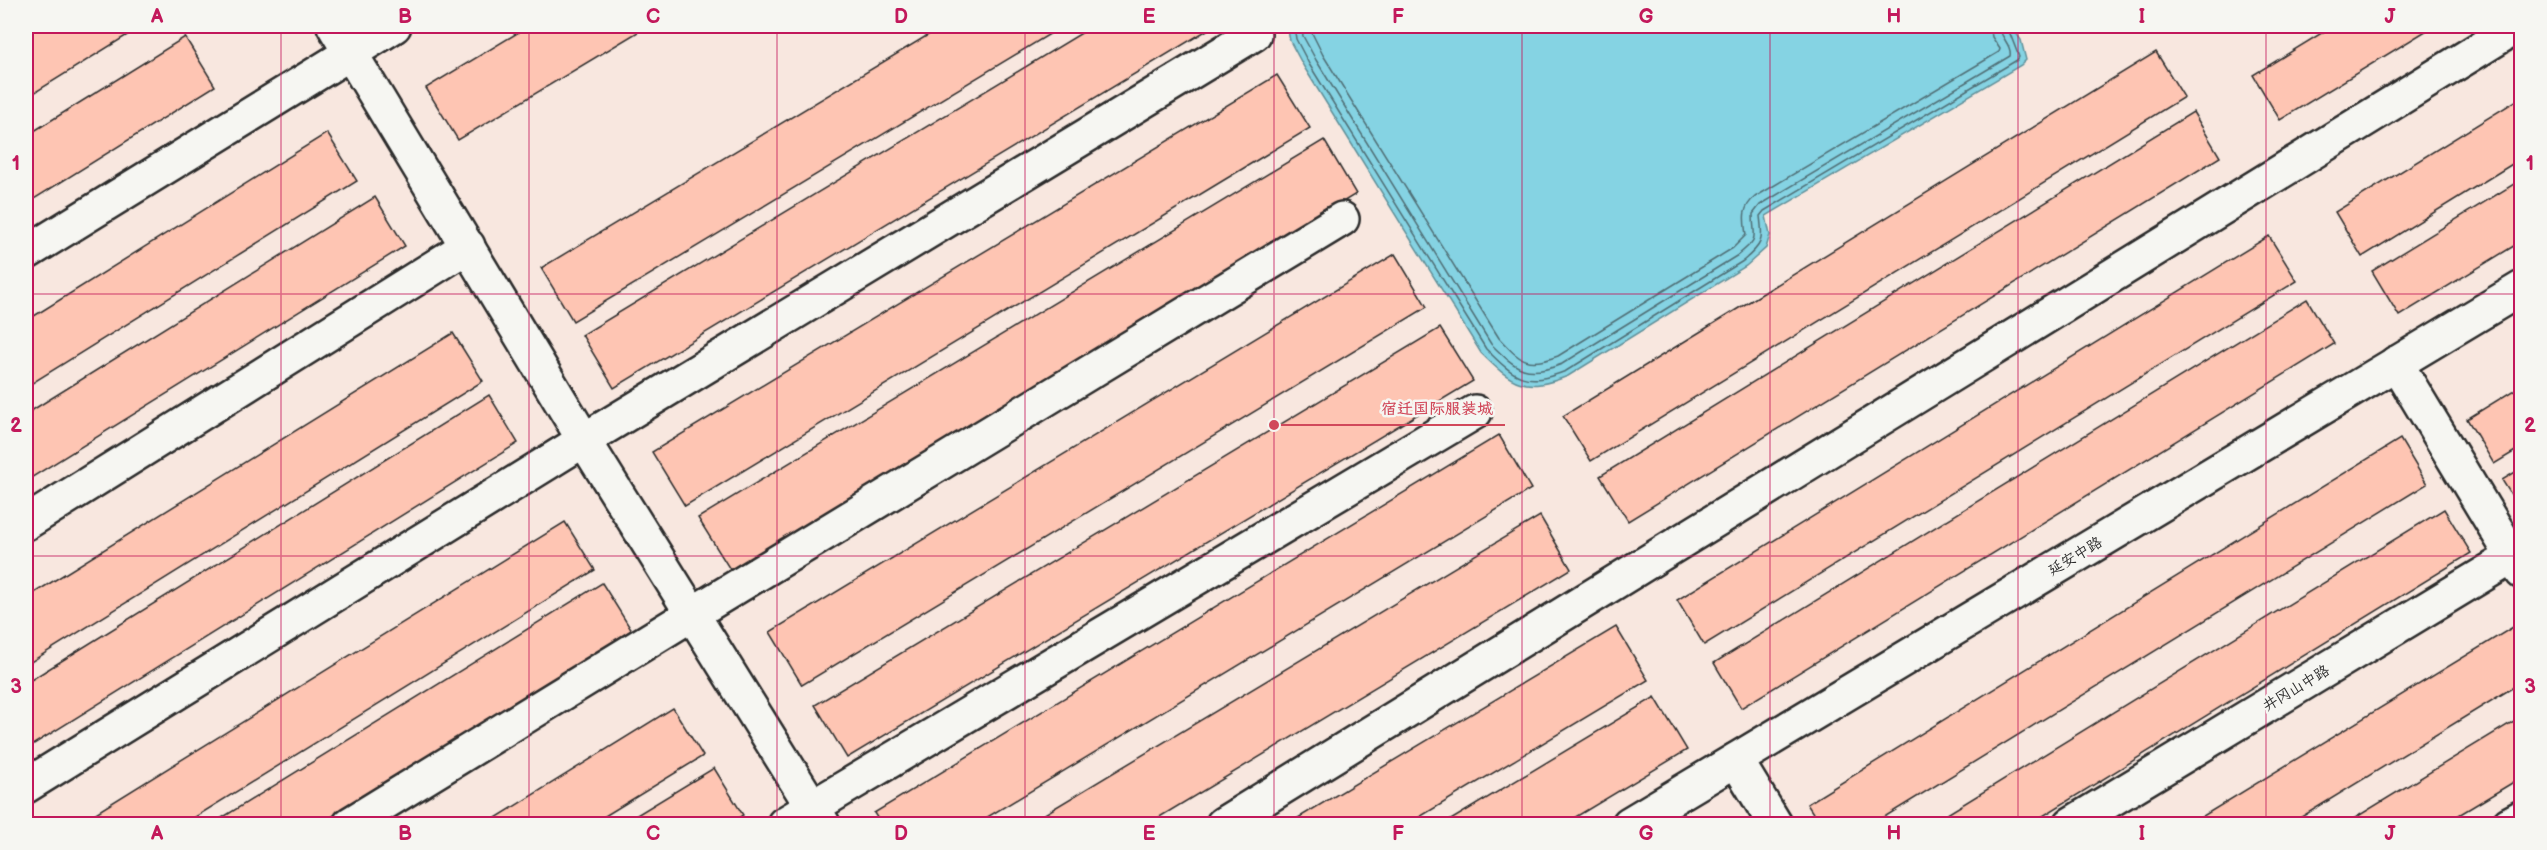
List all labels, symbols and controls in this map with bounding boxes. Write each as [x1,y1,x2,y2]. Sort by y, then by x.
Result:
text: A [150,5,164,29]
text: B [398,5,412,29]
text: C [646,5,660,29]
text: D [894,5,908,29]
text: E [1143,5,1156,29]
text: F [1392,5,1404,29]
text: G [1639,5,1654,29]
text: H [1887,5,1901,29]
text: I [2139,5,2145,29]
text: J [2385,5,2397,29]
text: 1 [12,152,20,176]
text: 1 [2526,152,2534,176]
callout: 宿迁国际服装城 [1369,391,1505,425]
text: 宿迁国际服装城 [1381,400,1493,419]
text: 2 [10,414,22,438]
text: 2 [2524,414,2536,438]
street label: 延安中路 [2045,533,2106,580]
street label: 井冈山中路 [2259,661,2333,716]
text: 3 [10,675,22,699]
text: 3 [2524,675,2536,699]
text: A [150,822,164,846]
text: B [398,822,412,846]
text: C [646,822,660,846]
text: D [894,822,908,846]
text: E [1143,822,1156,846]
text: F [1392,822,1404,846]
text: G [1639,822,1654,846]
text: H [1887,822,1901,846]
text: I [2139,822,2145,846]
text: J [2385,822,2397,846]

